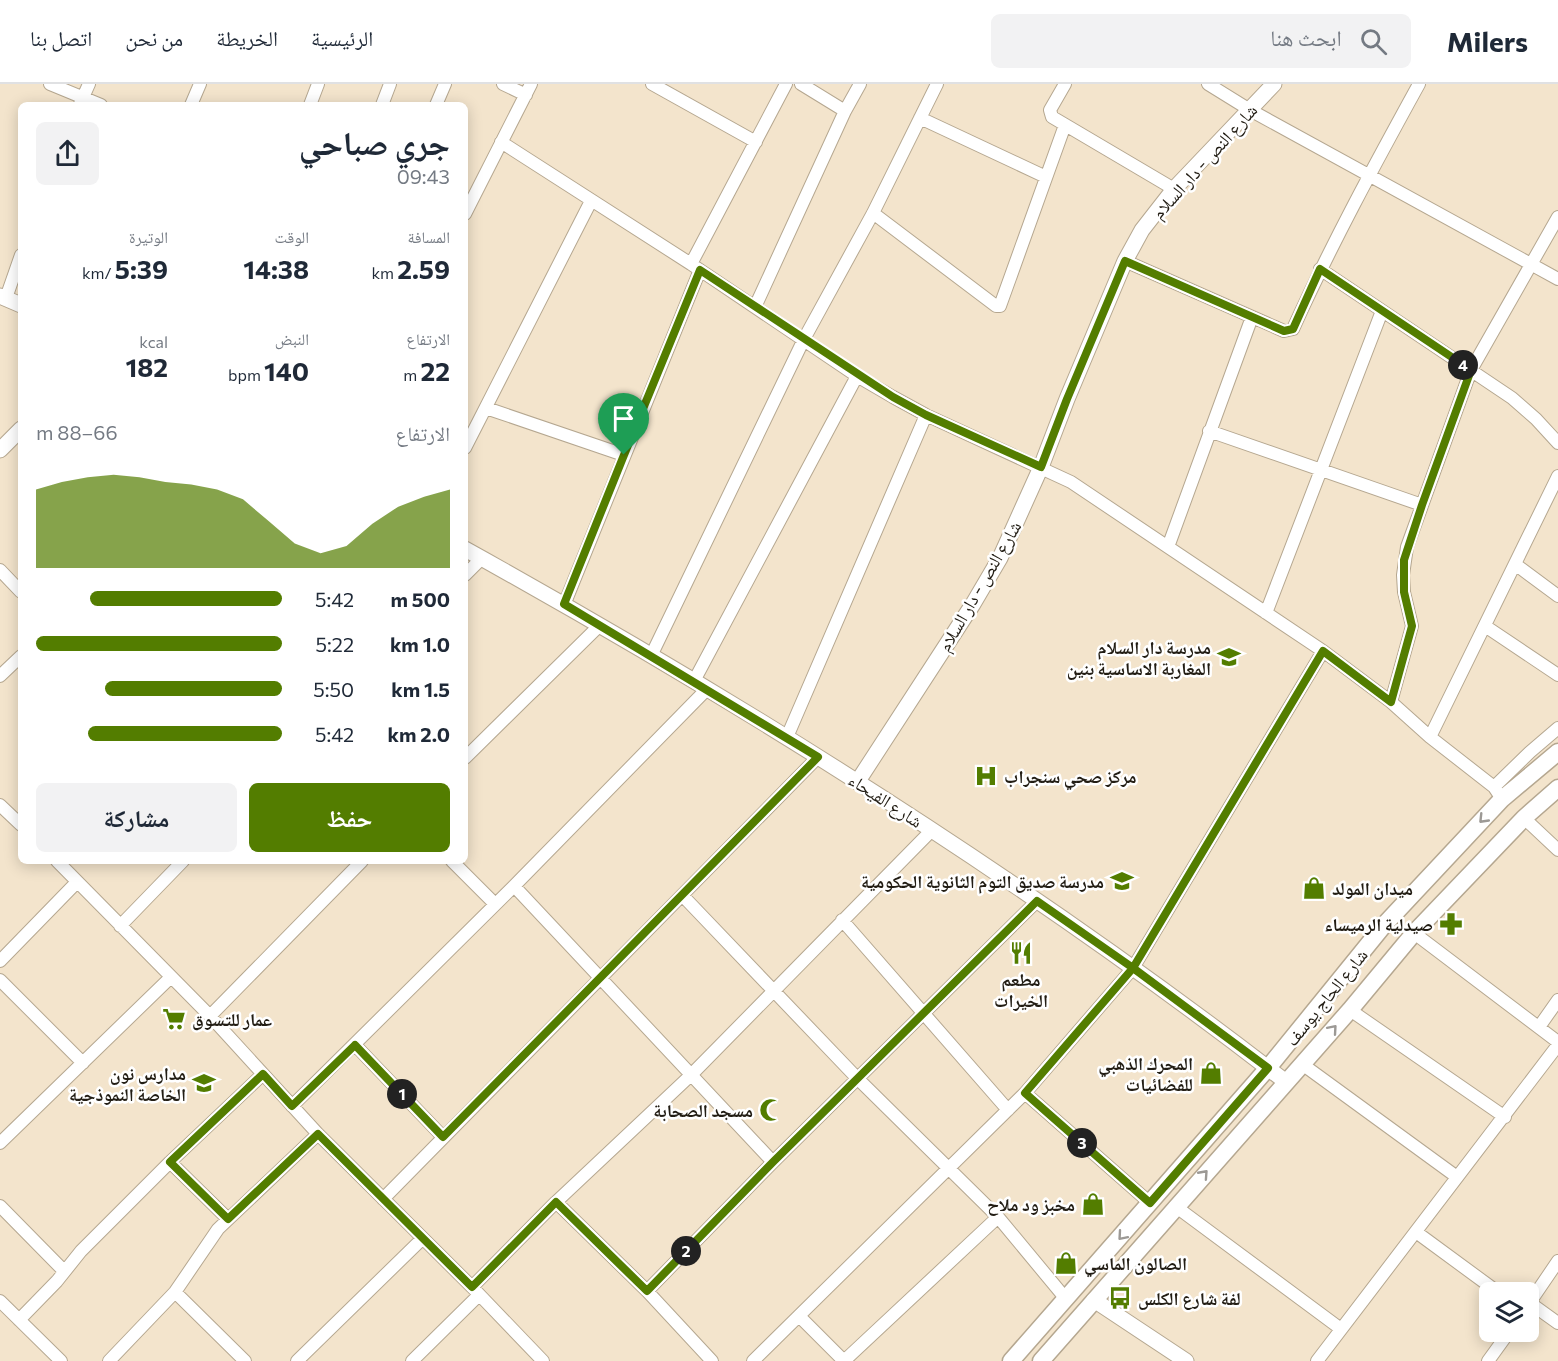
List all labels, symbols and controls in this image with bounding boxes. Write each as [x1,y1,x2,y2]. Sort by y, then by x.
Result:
search box [991,14,1411,68]
text: ابحث هنا [1270,24,1342,51]
text: Milers [1447,24,1528,58]
text: اتصل بنا [30,25,92,50]
text: من نحن [125,25,183,50]
text: الخريطة [216,25,278,50]
text: الرئيسية [311,25,373,50]
icon: search [1357,25,1390,58]
street label: شارع النص - دار السلام [1147,99,1263,224]
text: جري صباحي [299,121,450,162]
button: share [36,122,99,185]
text: 09:43 [397,164,450,188]
text: الوتيرة [129,227,168,246]
text: الوقت [275,227,309,246]
text: المسافة [408,227,450,246]
text: 5:39 [115,253,168,284]
text: 14:38 [243,253,309,284]
text: 2.59 [397,253,450,284]
text: /km [82,263,115,282]
text: km [371,263,397,282]
text: النبض [275,329,309,348]
text: الارتفاع [406,329,450,348]
text: kcal [139,332,168,351]
pin: 4 [1448,350,1478,380]
text: 182 [126,351,168,382]
text: 140 [264,355,309,386]
text: 22 [420,355,450,386]
text: 4 [1458,355,1468,374]
text: bpm [228,365,264,384]
text: m [403,365,420,384]
pin [598,393,649,455]
icon: arrive [607,402,640,435]
text: 66–88 m [36,420,118,444]
text: الارتفاع [395,421,450,445]
street label: شارع النص - دار السلام [933,517,1027,656]
text: 5:42 [315,587,354,611]
text: 500 m [390,587,450,611]
text: 5:22 [316,632,354,656]
text: 1.0 km [390,632,450,656]
place label: مدرسة دار السلام المغاربة الاساسية بنين [1067,636,1211,680]
school or university icon: مدرسة دار السلام المغاربة الاساسية بنين [1216,644,1242,670]
text: 5:50 [313,677,354,701]
text: 1.5 km [391,677,450,701]
text: 5:42 [315,722,354,746]
text: 2.0 km [388,722,450,746]
hospital icon: مركز صحي سنجراب [973,763,999,789]
place label: مركز صحي سنجراب [1004,765,1137,791]
street label: شارع الفيحاء [844,768,927,833]
button: مشاركة [36,783,237,852]
button: حفظ [249,783,450,852]
one-way arrow [1479,812,1490,822]
school or university icon: مدرسة صديق التوم الثانوية الحكومية [1109,868,1135,894]
place label: مدرسة صديق التوم الثانوية الحكومية [861,870,1104,894]
shop icon: ميدان المولد [1301,875,1327,901]
place label: ميدان المولد [1332,877,1413,900]
pharmacy icon: صيدلية الرميساء [1438,911,1464,937]
place label: صيدلية الرميساء [1324,913,1433,935]
restaurant icon: مطعم الخيرات [1008,940,1034,966]
street label: شارع الحاج يوسف [1280,944,1373,1051]
place label: مطعم الخيرات [994,968,1048,1011]
supermarket icon: عمار للتسوق [161,1006,187,1032]
place label: عمار للتسوق [192,1008,272,1031]
one-way arrow [1326,1025,1337,1036]
place label: المحرك الذهبي للفضائيات [1098,1052,1193,1095]
shop icon: المحرك الذهبي للفضائيات [1198,1060,1224,1086]
place label: مدارس نون الخاصة النموذجية [69,1062,186,1105]
school or university icon: مدارس نون الخاصة النموذجية [191,1070,217,1096]
pin: 1 [387,1079,417,1109]
text: 1 [398,1084,406,1103]
mosque icon: مسجد الصحابة [758,1097,784,1123]
place label: مسجد الصحابة [653,1099,753,1122]
pin: 3 [1067,1128,1097,1158]
text: 3 [1077,1133,1087,1152]
one-way arrow [1197,1170,1208,1181]
shop icon: مخبز ود ملاح [1080,1191,1106,1217]
place label: مخبز ود ملاح [987,1193,1075,1216]
one-way arrow [1118,1229,1129,1239]
pin: 2 [671,1236,701,1266]
text: 2 [681,1241,691,1260]
shop icon: الصالون الماسي [1053,1250,1079,1276]
place label: الصالون الماسي [1084,1252,1187,1278]
map controls [1479,1282,1539,1342]
button: layers [1479,1282,1539,1342]
bus stop icon: لفة شارع الكلس [1107,1285,1133,1311]
place label: لفة شارع الكلس [1138,1287,1241,1310]

